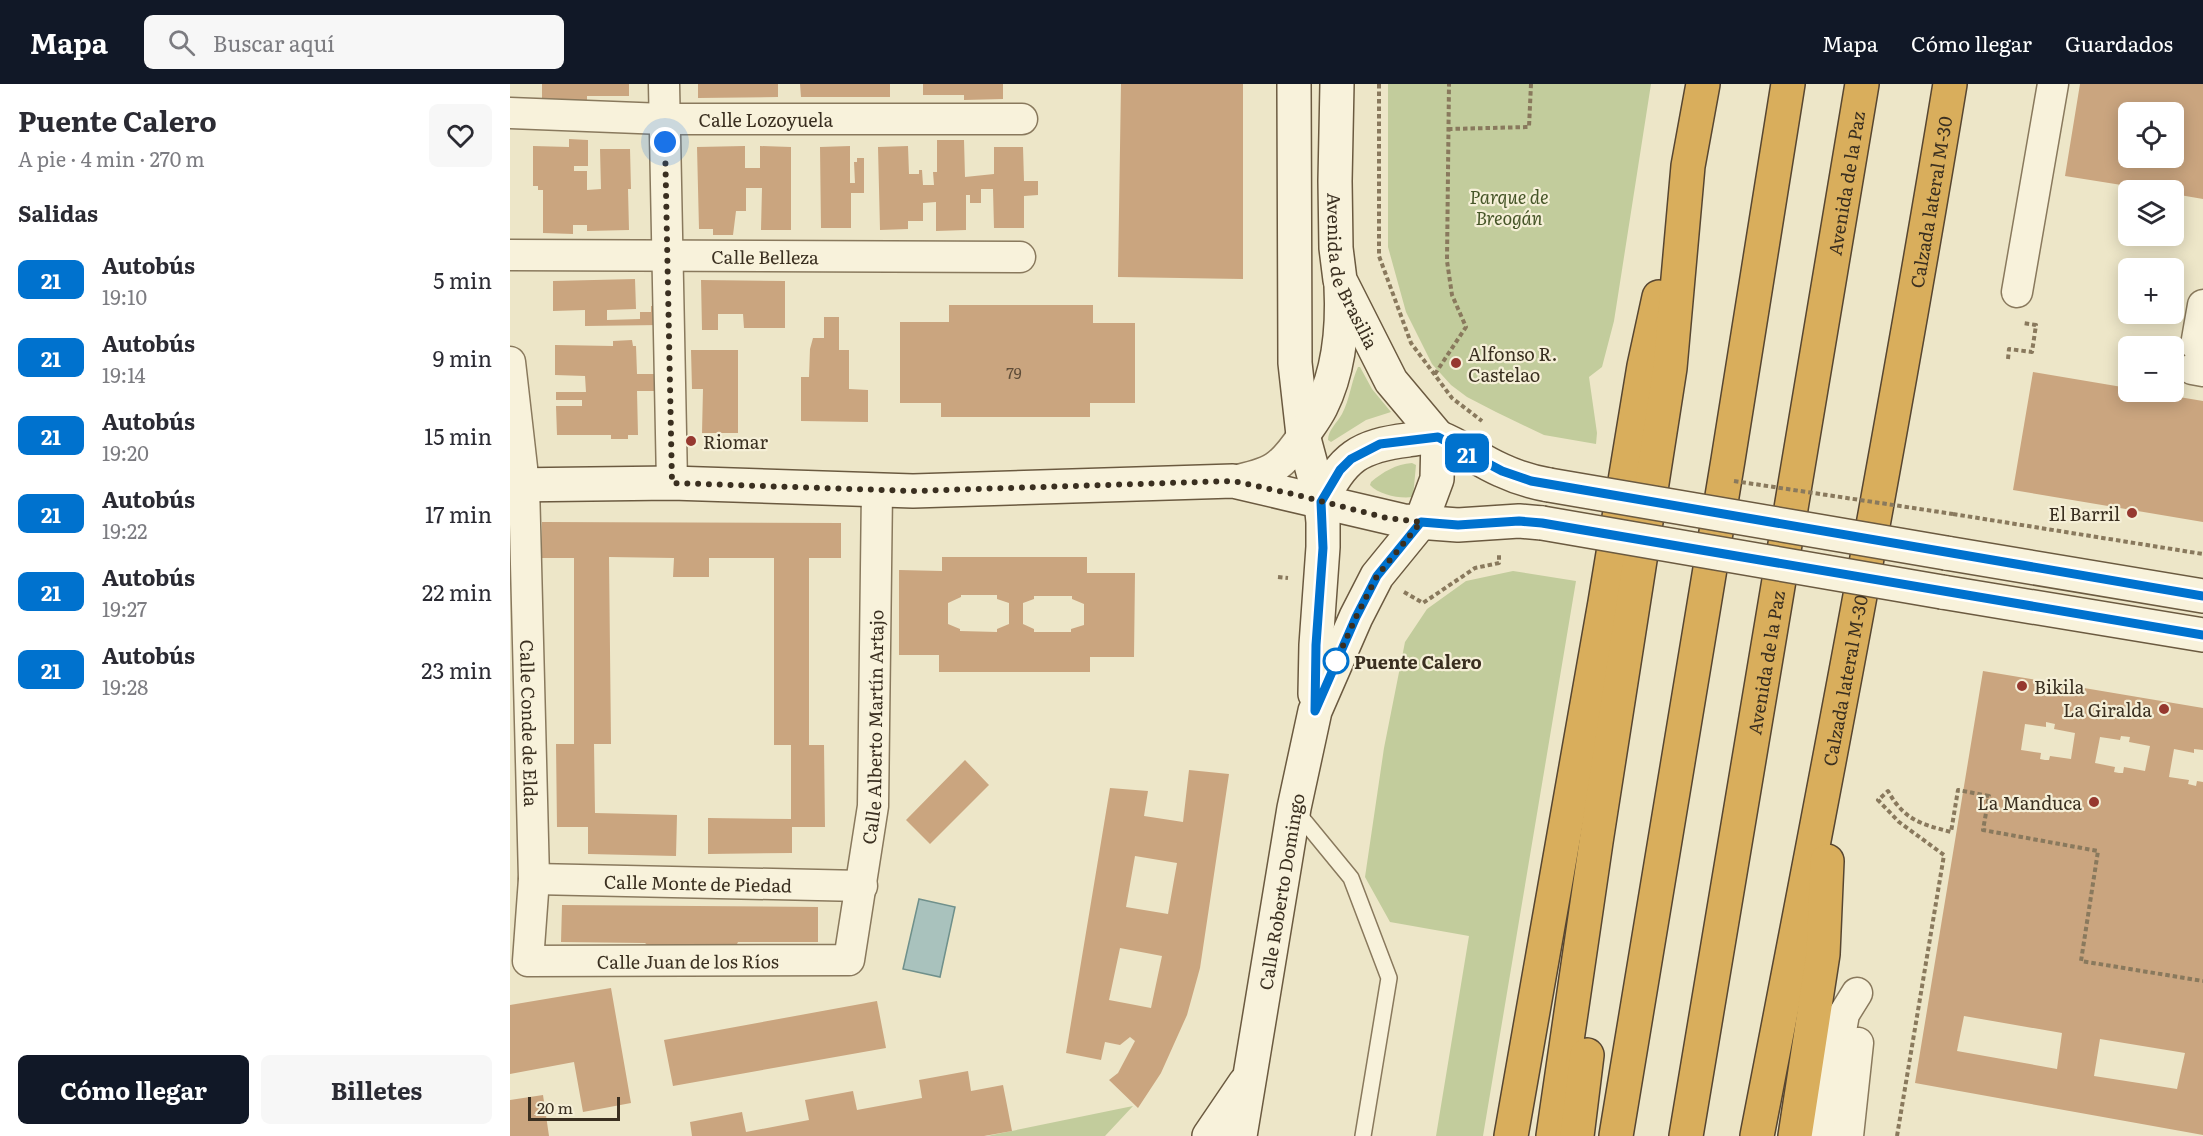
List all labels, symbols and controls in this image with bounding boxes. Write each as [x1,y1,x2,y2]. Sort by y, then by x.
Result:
search box [144,15,564,69]
text: Mapa [30,21,108,63]
icon: search [165,26,198,59]
text: Buscar aquí [213,26,335,59]
text: Mapa [1822,27,1878,58]
text: Cómo llegar [1911,27,2032,58]
text: Guardados [2065,27,2173,58]
text: Puente Calero [18,99,217,141]
map controls [2118,102,2184,402]
button: locate [2118,102,2184,168]
button: heart [429,104,492,167]
street label: Calle Lozoyuela [699,106,833,133]
street label: Avenida de la Paz [1820,109,1871,257]
street label: Calzada lateral M-30 [1902,114,1958,290]
your location [650,127,680,157]
text: A pie · 4 min · 270 m [18,143,205,173]
button: layers [2118,180,2184,246]
park label: Parque de Breogán [1469,183,1549,231]
street label: Avenida de Brasilia [1322,192,1386,353]
text: Salidas [18,196,98,229]
street label: Calle Belleza [711,242,819,270]
text: Autobús [102,248,195,281]
button: + [2118,258,2184,324]
text: 5 min [433,263,492,296]
text: 21 [41,264,61,295]
text: 19:10 [102,281,147,311]
text: Autobús [102,326,195,359]
button: − [2118,336,2184,402]
place label: Alfonso R. Castelao [1468,340,1557,388]
text: 9 min [433,341,492,374]
text: 21 [41,342,61,373]
marker: Alfonso R. Castelao [1449,356,1463,370]
text: 19:14 [102,359,146,389]
house number: 79 [1006,361,1022,384]
text: Autobús [102,404,195,437]
text: 15 min [424,419,492,452]
text: 21 [41,420,61,451]
place label: Riomar [703,428,768,455]
marker: Riomar [684,434,698,448]
line badge: 21 [1440,434,1494,472]
text: 19:20 [102,437,149,467]
text: 21 [1457,438,1477,469]
text: Autobús [102,482,195,515]
text: 17 min [425,497,492,530]
text: 21 [41,498,61,529]
place label: El Barril [2049,500,2120,527]
marker: El Barril [2125,506,2139,520]
text: 19:22 [102,515,147,545]
text: Autobús [102,560,195,593]
text: 22 min [422,575,492,608]
text: 21 [41,576,61,607]
street label: Avenida de la Paz [1740,588,1791,737]
street label: Calzada lateral M-30 [1815,592,1873,768]
text: 19:27 [102,593,147,623]
street label: Calle Alberto Martín Artajo [854,609,889,846]
text: Autobús [102,638,195,671]
street label: Calle Conde de Elda [514,639,546,807]
marker: Puente Calero [1323,648,1349,674]
place label: Puente Calero [1354,648,1482,675]
text: 23 min [421,653,492,686]
text: 21 [41,654,61,685]
text: 19:28 [102,671,148,701]
place label: Bikila [2034,673,2085,700]
marker: Bikila [2015,679,2029,693]
place label: La Giralda [2063,696,2152,723]
marker: La Giralda [2157,702,2171,716]
place label: La Manduca [1977,789,2082,816]
street label: Calle Roberto Domingo [1251,790,1310,992]
marker: La Manduca [2087,795,2101,809]
street label: Calle Monte de Piedad [604,867,792,898]
street label: Calle Juan de los Ríos [597,947,779,974]
button: Cómo llegar [18,1055,249,1124]
button: Billetes [261,1055,492,1124]
scale bar [528,1094,620,1122]
text: 20 m [537,1095,573,1119]

